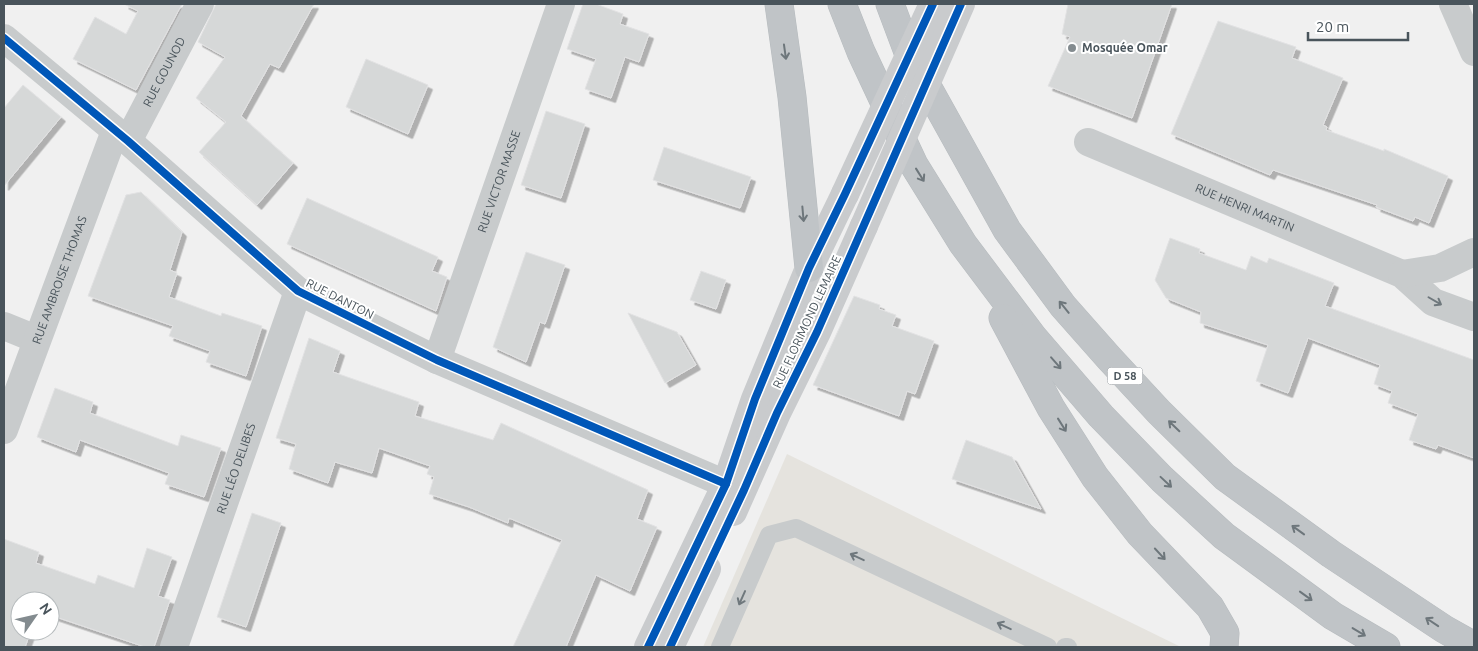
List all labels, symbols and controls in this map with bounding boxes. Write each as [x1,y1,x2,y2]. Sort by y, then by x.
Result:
scale bar [1308,10,1408,42]
text: 20 m [1316,18,1349,35]
street label: RUE GOUNOD [140,35,188,109]
place label: Mosquée Omar [1082,41,1168,54]
marker: Mosquée Omar [1066,42,1078,54]
one-way arrow [781,44,791,60]
street label: RUE VICTOR MASSE [475,128,523,234]
one-way arrow [915,168,925,182]
street label: RUE HENRI MARTIN [1193,181,1296,234]
one-way arrow [798,205,808,221]
street label: RUE AMBROISE THOMAS [29,214,89,346]
street label: RUE FLORIMOND LEMAIRE [770,253,843,390]
street label: RUE DANTON [304,276,376,321]
one-way arrow [1428,296,1443,306]
one-way arrow [1058,300,1069,313]
one-way arrow [1050,357,1061,370]
road number: D 58 [1108,368,1142,384]
one-way arrow [1057,418,1067,432]
one-way arrow [1167,420,1180,432]
street label: RUE LÉO DELIBES [214,421,257,515]
one-way arrow [1160,476,1173,488]
one-way arrow [1291,525,1305,535]
one-way arrow [1154,548,1166,561]
one-way arrow [850,551,865,561]
one-way arrow [737,590,747,605]
north arrow [10,591,60,641]
one-way arrow [1299,591,1313,601]
text: N [36,600,55,618]
one-way arrow [1425,617,1439,627]
one-way arrow [996,621,1011,631]
one-way arrow [1352,627,1366,637]

